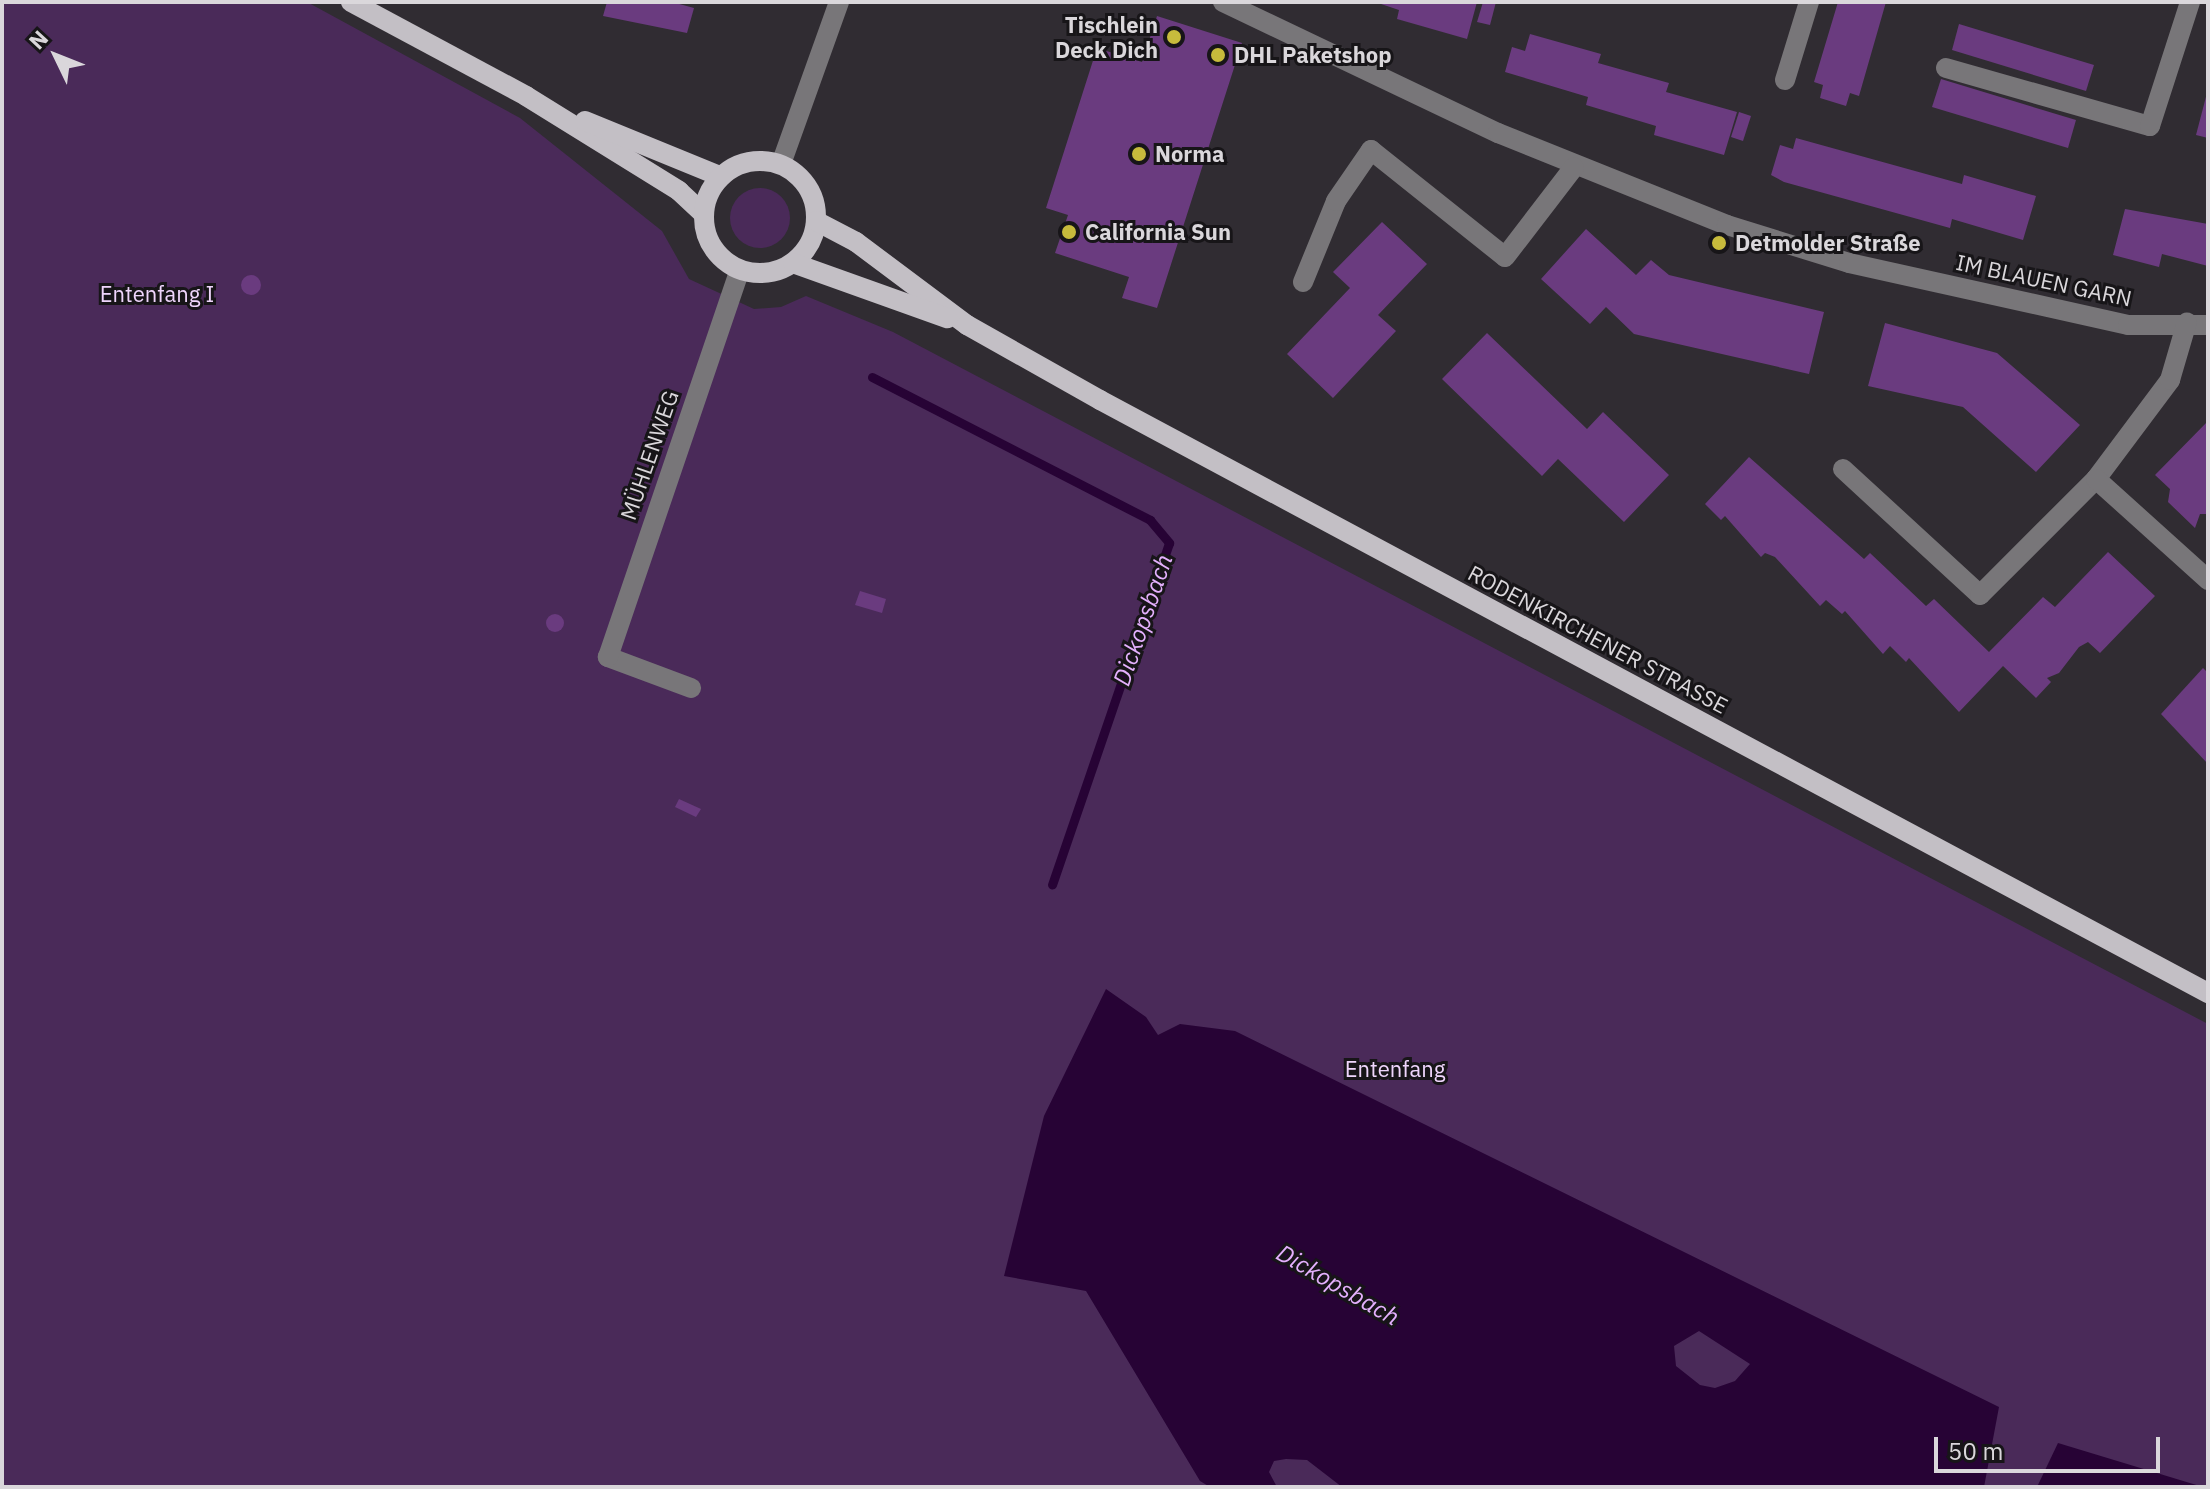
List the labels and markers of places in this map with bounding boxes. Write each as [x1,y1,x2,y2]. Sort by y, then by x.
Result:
place label: Tischlein Deck Dich [1055,11,1158,62]
marker: Tischlein Deck Dich [1165,28,1183,46]
place label: DHL Paketshop [1234,42,1392,68]
marker: DHL Paketshop [1209,46,1227,64]
place label: Norma [1155,141,1224,167]
marker: Norma [1130,145,1148,163]
place label: California Sun [1085,219,1231,245]
marker: California Sun [1060,223,1078,241]
place label: Detmolder Straße [1735,230,1921,256]
marker: Detmolder Straße [1710,234,1728,252]

